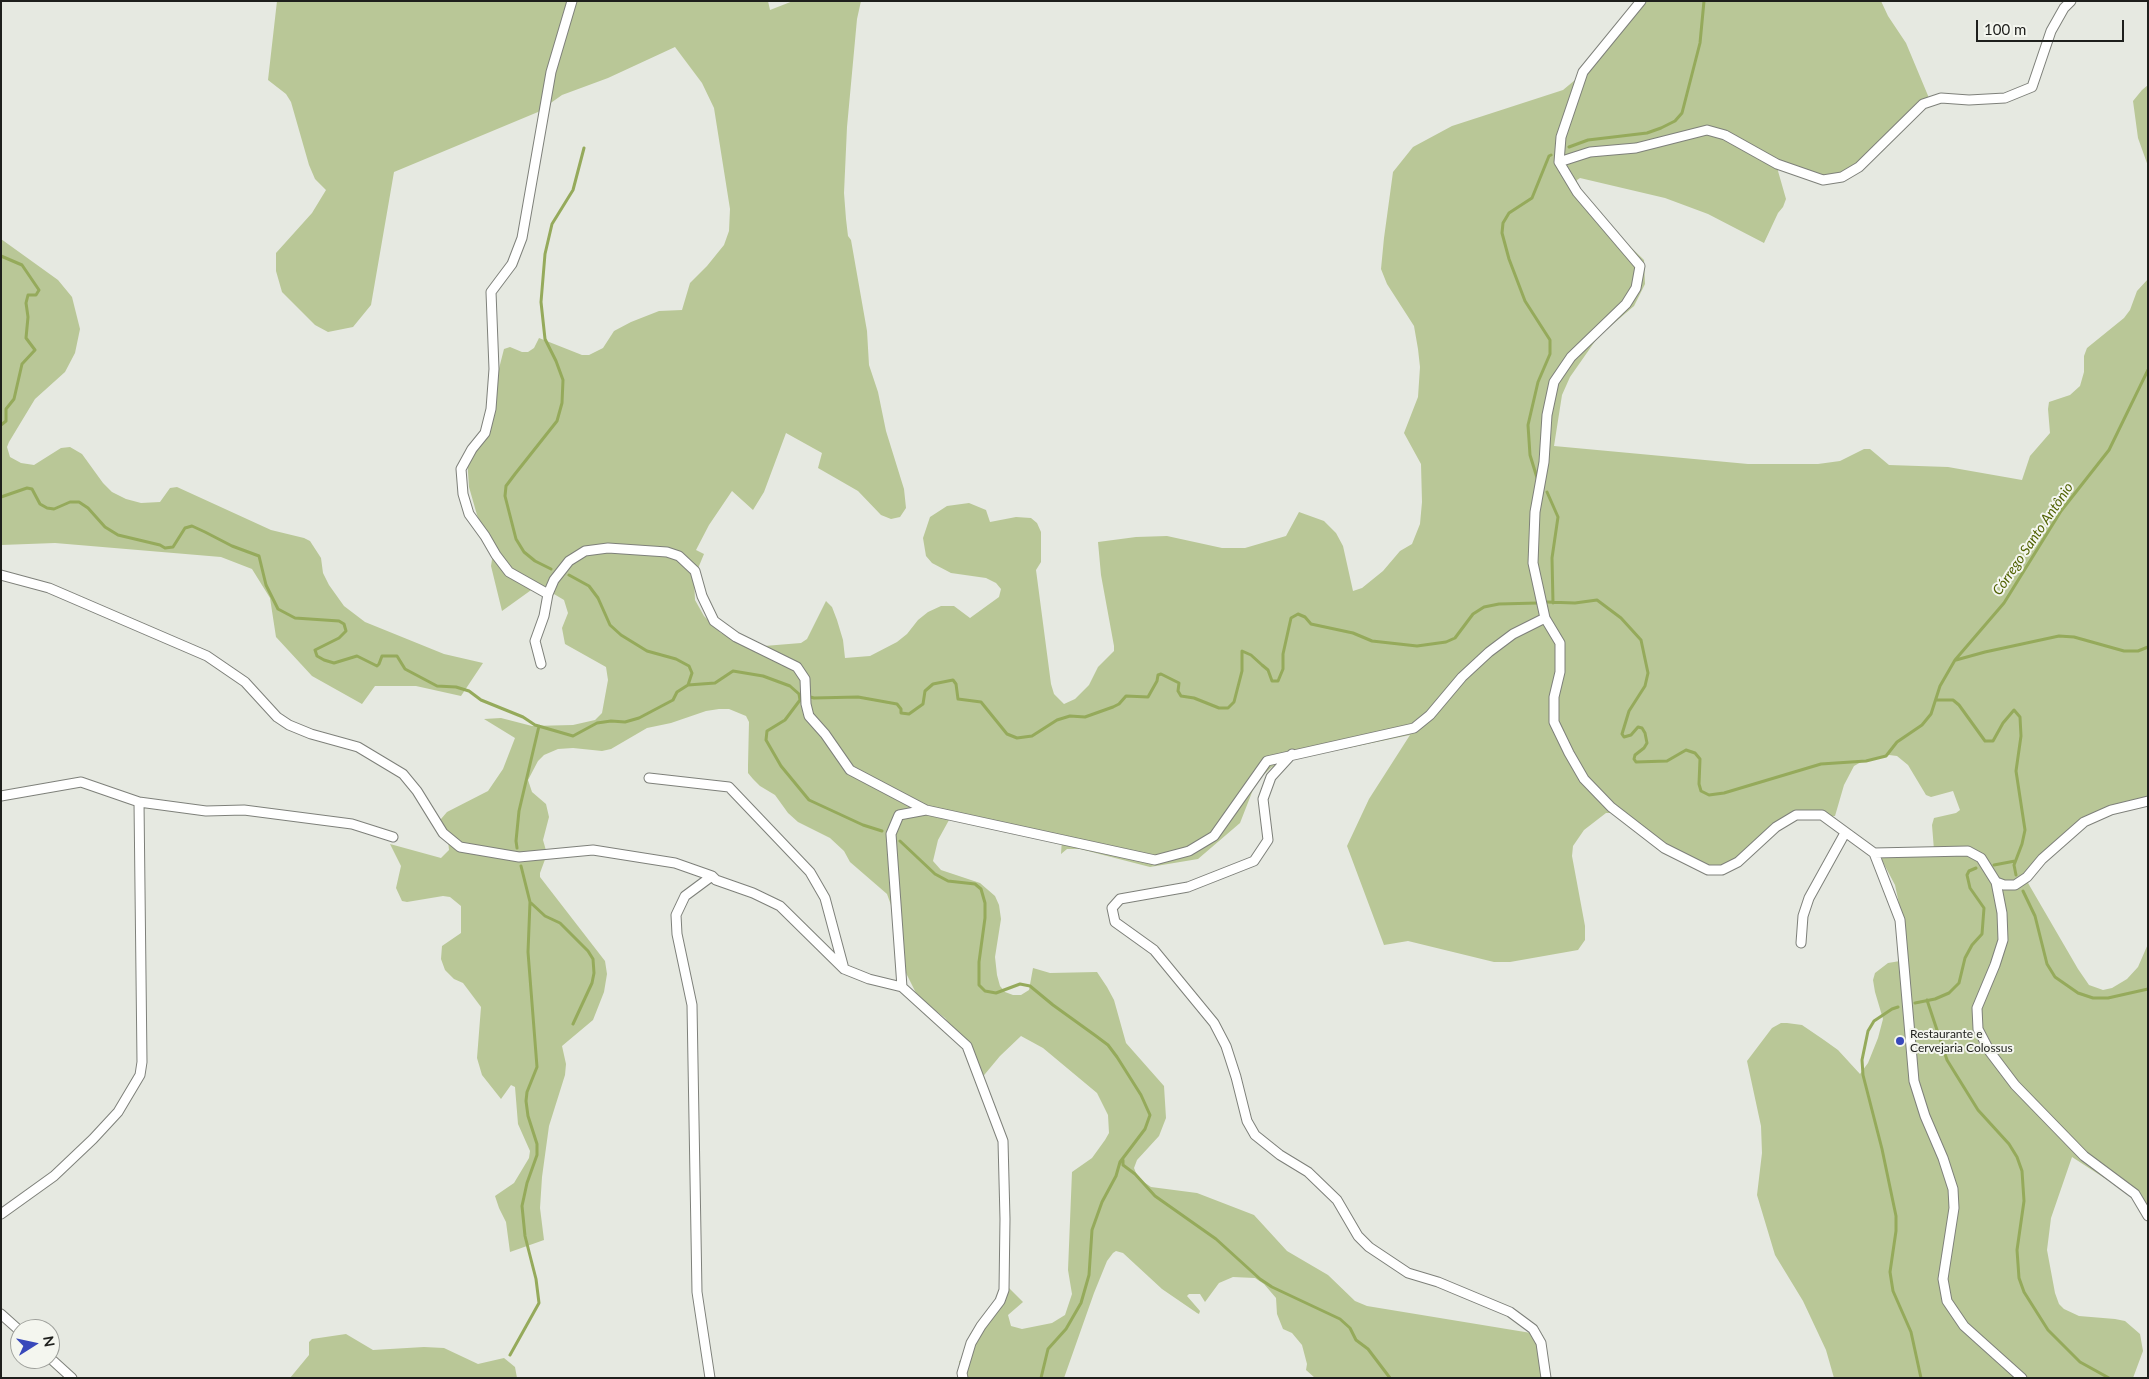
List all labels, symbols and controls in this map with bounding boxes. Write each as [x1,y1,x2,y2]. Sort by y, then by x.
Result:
scale bar [1979,10,2126,42]
text: 100 m [1984,20,2026,38]
water label: Córrego Santo Antônio [1989,480,2077,598]
place label: Restaurante e Cervejaria Colossus [1910,1027,2013,1055]
marker: Restaurante e Cervejaria Colossus [1894,1035,1906,1047]
north arrow [10,1319,60,1369]
text: N [40,1335,59,1348]

